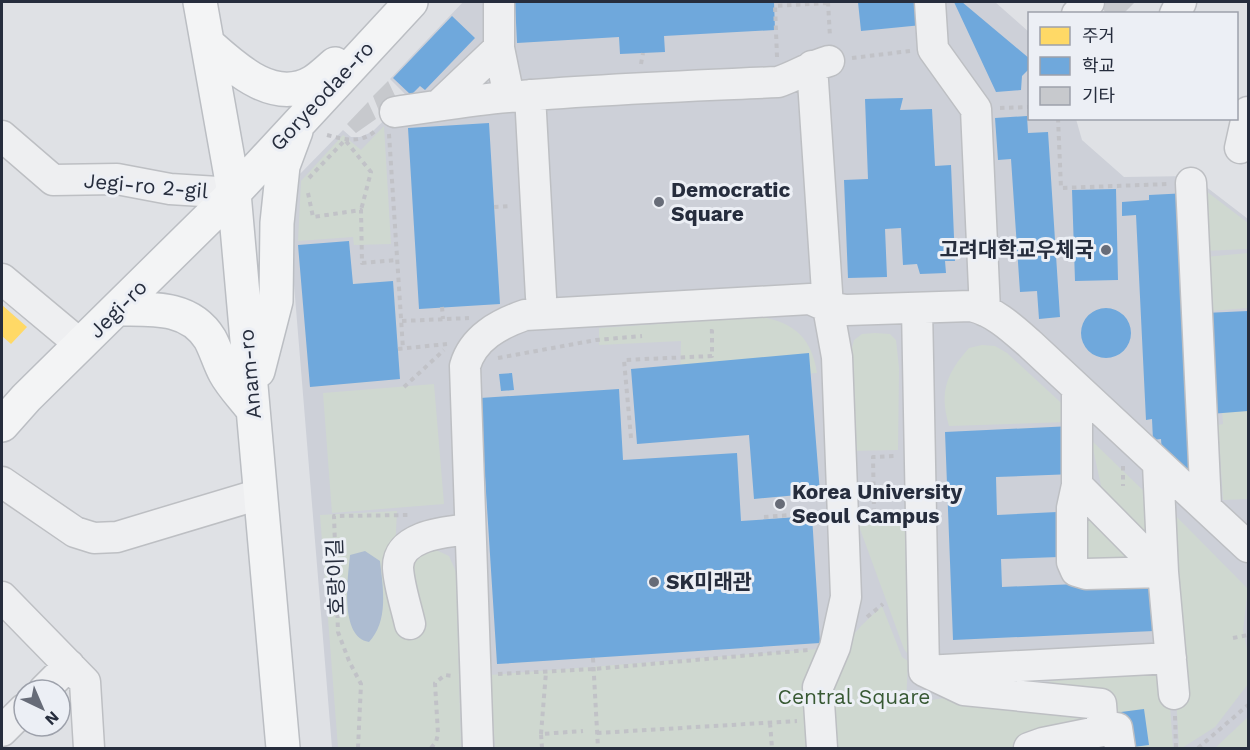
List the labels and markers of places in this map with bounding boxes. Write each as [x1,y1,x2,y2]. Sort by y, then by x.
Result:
place label: Democratic Square [671,177,790,226]
marker: Democratic Square [652,195,666,209]
place label: 고려대학교우체국 [939,237,1094,262]
marker: 고려대학교우체국 [1099,243,1113,257]
place label: Korea University Seoul Campus [792,479,962,528]
marker: Korea University Seoul Campus [773,497,787,511]
place label: SK미래관 [666,569,752,594]
marker: SK미래관 [647,575,661,589]

